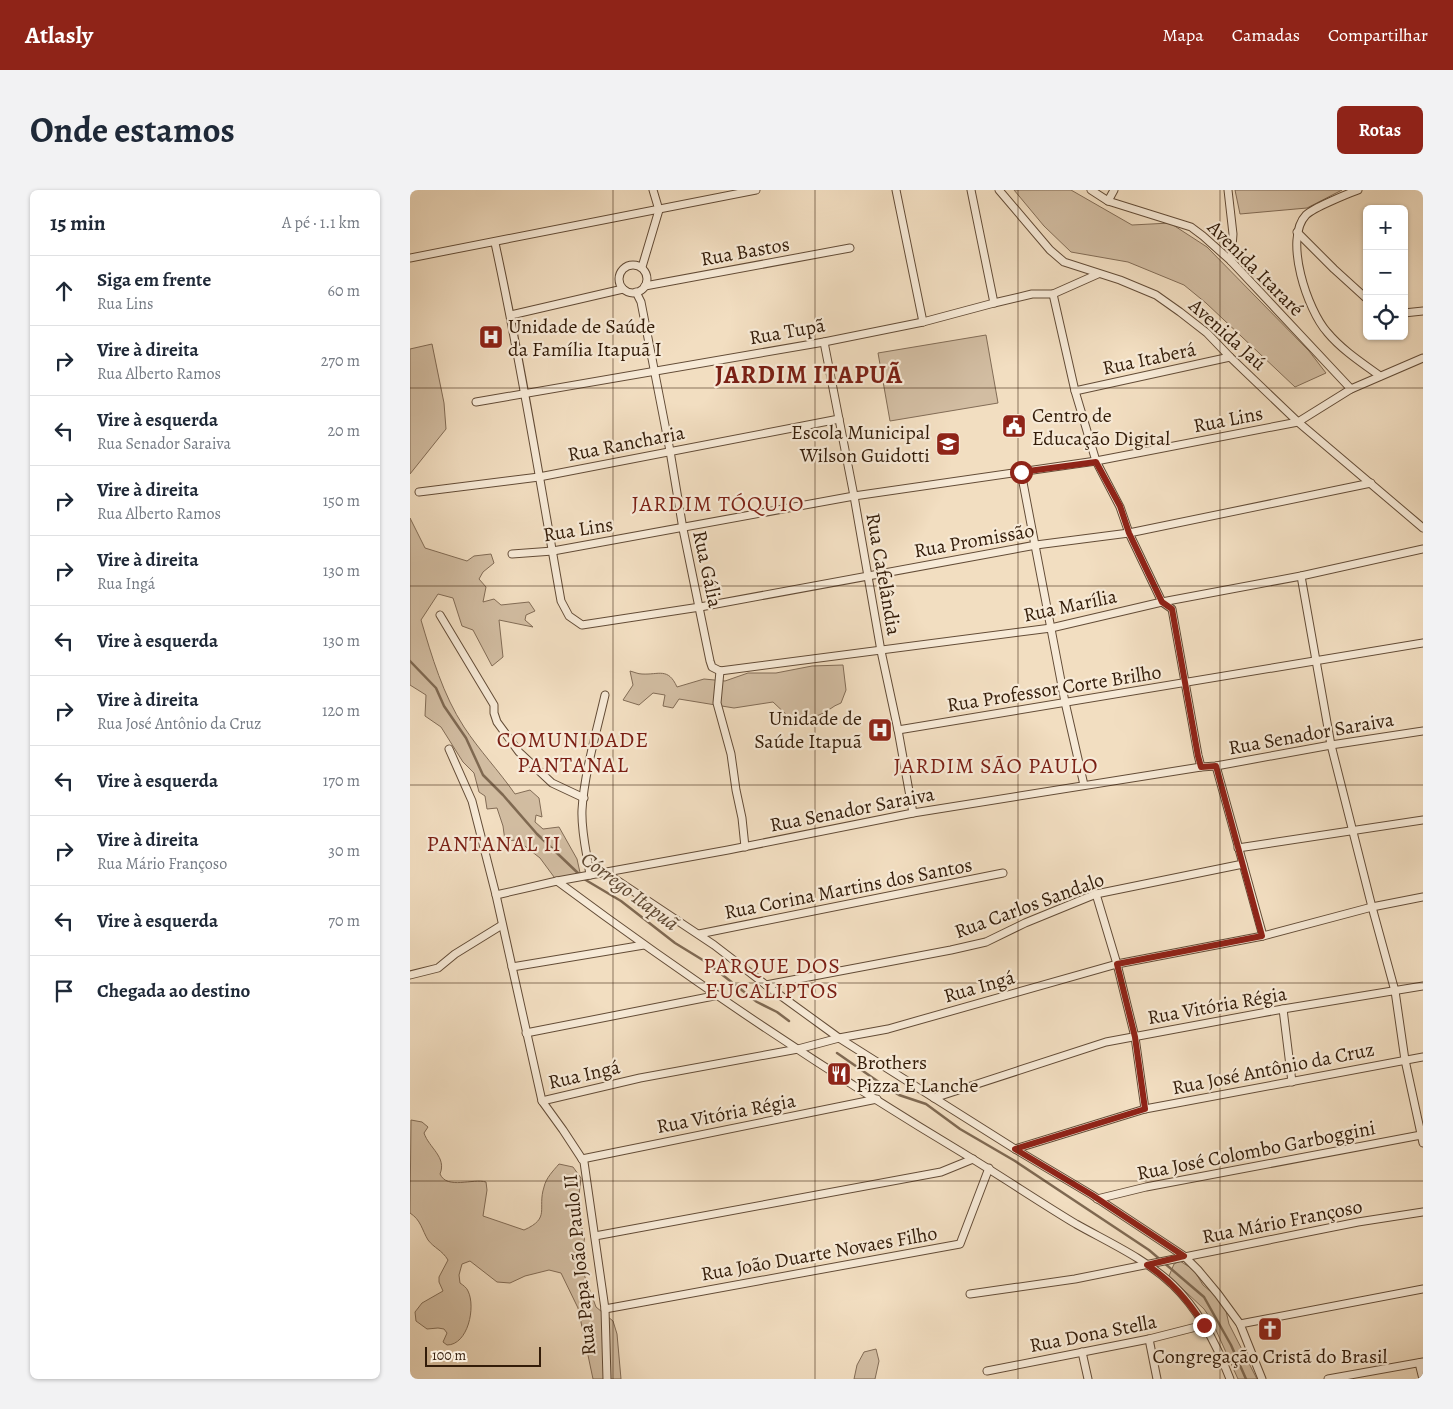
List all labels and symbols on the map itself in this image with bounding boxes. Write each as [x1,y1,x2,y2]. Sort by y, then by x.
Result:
street label: Avenida Itararé [1201,214,1310,322]
street label: Rua Bastos [699,230,792,273]
street label: Avenida Jaú [1182,292,1272,376]
street label: Rua Tupã [747,311,828,351]
place label: Unidade de Saúde da Família Itapuã I [508,313,662,363]
hospital icon: Unidade de Saúde da Família Itapuã I [478,324,504,350]
street label: Rua Itaberá [1100,335,1199,382]
district label: JARDIM ITAPUÃ [715,358,903,392]
street label: Rua Lins [1191,400,1265,439]
place label: Centro de Educação Digital [1032,402,1170,452]
public building icon: Centro de Educação Digital [1001,413,1027,439]
street label: Rua Rancharia [565,419,688,468]
place label: Escola Municipal Wilson Guidotti [791,419,930,469]
school or university icon: Escola Municipal Wilson Guidotti [935,431,961,457]
route start [1010,461,1033,484]
district label: JARDIM TÓQUIO [631,489,805,519]
street label: Rua Lins [541,511,615,548]
street label: Rua Cafelândia [859,511,908,638]
street label: Rua Promissão [912,517,1036,564]
street label: Rua Gália [686,528,729,611]
street label: Rua Marília [1021,582,1120,629]
street label: Rua Professor Corte Brilho [945,658,1163,719]
place label: Unidade de Saúde Itapuã [754,705,863,755]
street label: Rua Senador Saraiva [1226,706,1396,761]
hospital icon: Unidade de Saúde Itapuã [867,717,893,743]
district label: COMUNIDADE PANTANAL [497,725,649,780]
district label: JARDIM SÃO PAULO [893,751,1099,781]
street label: Rua Senador Saraiva [767,780,937,839]
district label: PANTANAL II [427,829,561,859]
water label: Córrego Itapuã [575,845,685,937]
street label: Rua Corina Martins dos Santos [722,851,974,926]
street label: Rua Carlos Sandalo [951,866,1108,945]
district label: PARQUE DOS EUCALIPTOS [703,951,841,1006]
street label: Rua Ingá [940,963,1018,1009]
street label: Rua Vitória Régia [1145,980,1290,1031]
street label: Rua José Antônio da Cruz [1170,1036,1377,1101]
place label: Brothers Pizza E Lanche [856,1049,978,1099]
street label: Rua Ingá [546,1053,623,1096]
restaurant icon: Brothers Pizza E Lanche [826,1061,852,1087]
street label: Rua Vitória Régia [654,1087,799,1140]
street label: Rua José Colombo Garboggini [1134,1114,1378,1187]
street label: Rua Papa João Paulo II [557,1173,602,1357]
street label: Rua Mário Françoso [1200,1193,1365,1250]
street label: Rua João Duarte Novaes Filho [699,1219,939,1288]
street label: Rua Dona Stella [1027,1308,1160,1359]
route end [1193,1314,1216,1337]
church icon: Congregação Cristã do Brasil [1257,1316,1283,1342]
place label: Congregação Cristã do Brasil [1153,1343,1388,1370]
scale bar [425,1344,541,1367]

